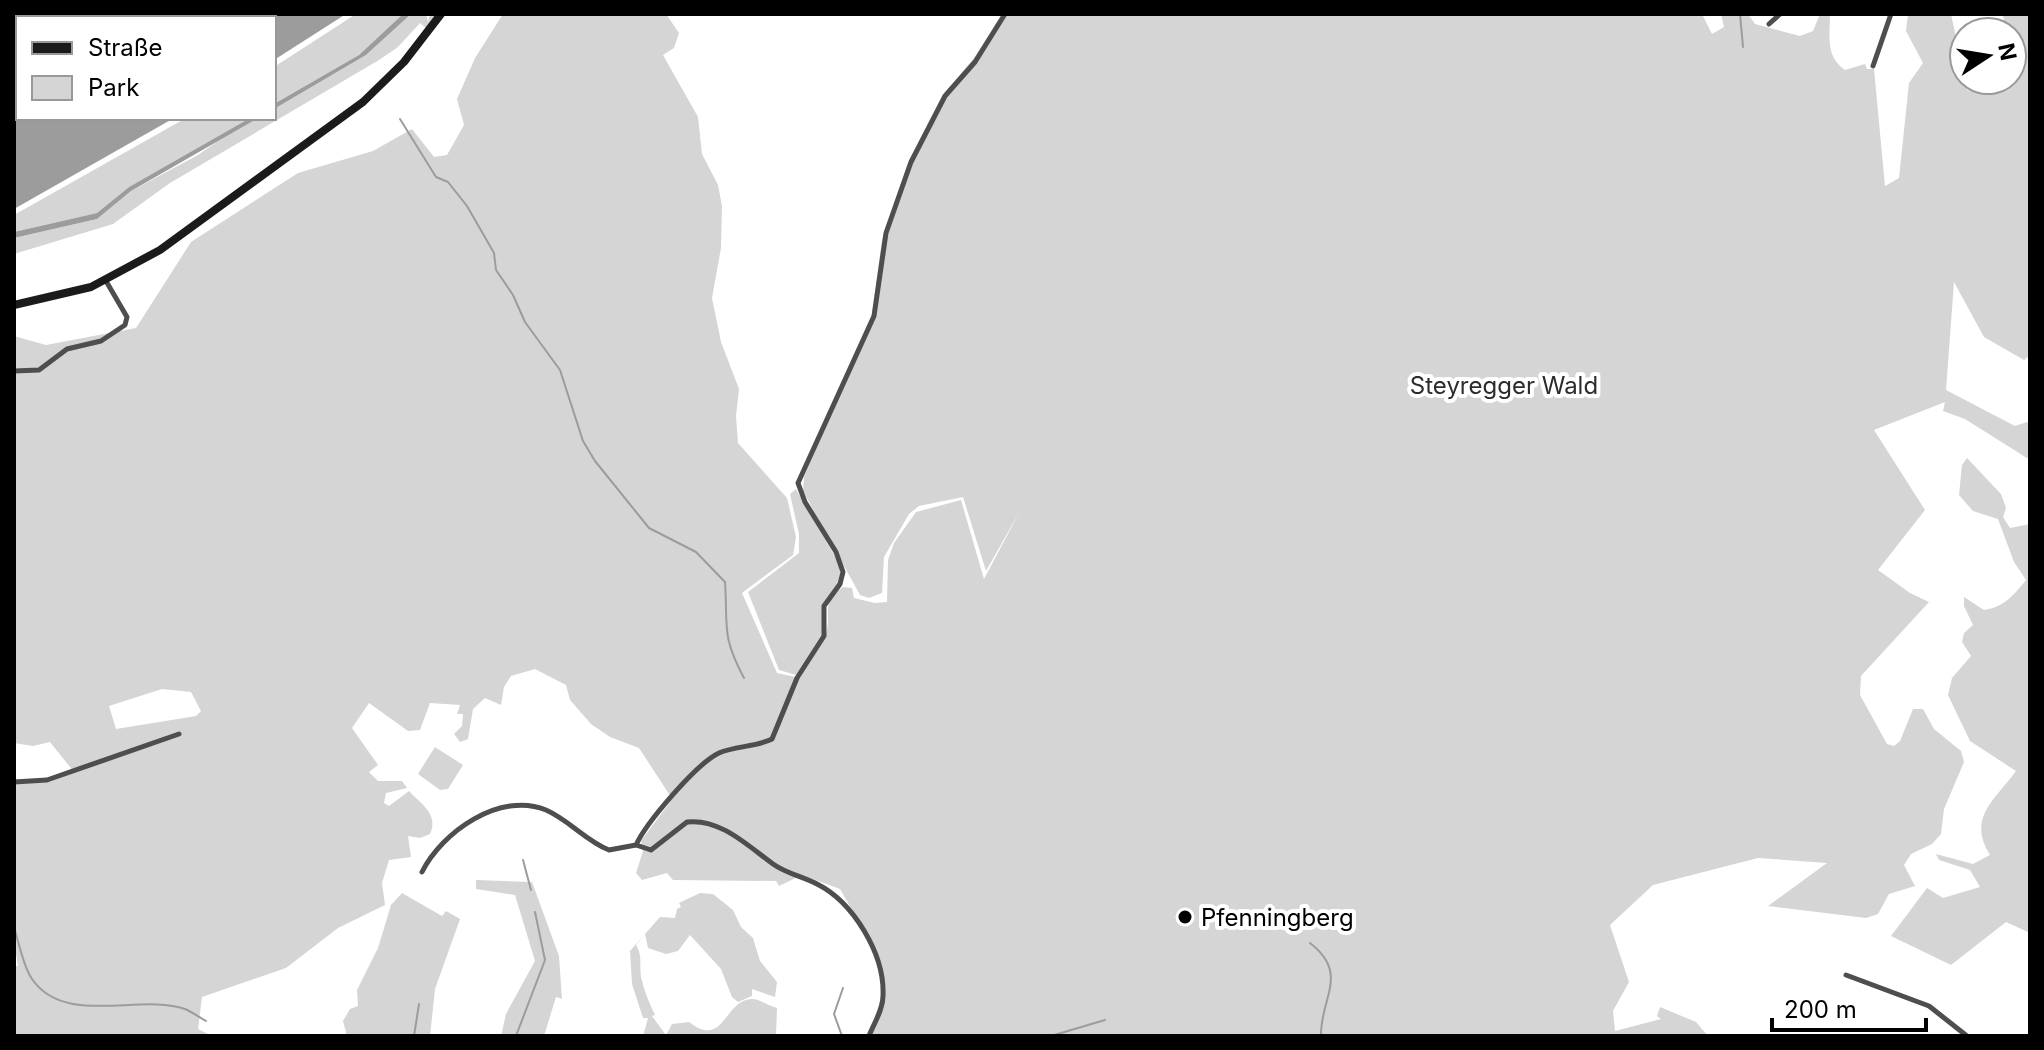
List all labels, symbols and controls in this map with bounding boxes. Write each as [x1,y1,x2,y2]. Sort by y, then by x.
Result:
legend [16,16,276,120]
north arrow [1948,16,2028,96]
text: Straße [88,33,163,62]
text: N [1993,41,2022,63]
text: Park [88,73,139,102]
park label: Steyregger Wald [1410,371,1598,400]
place label: Pfenningberg [1201,903,1354,932]
marker: Pfenningberg [1176,908,1194,926]
scale bar [1772,982,1926,1032]
text: 200 m [1784,995,1857,1024]

